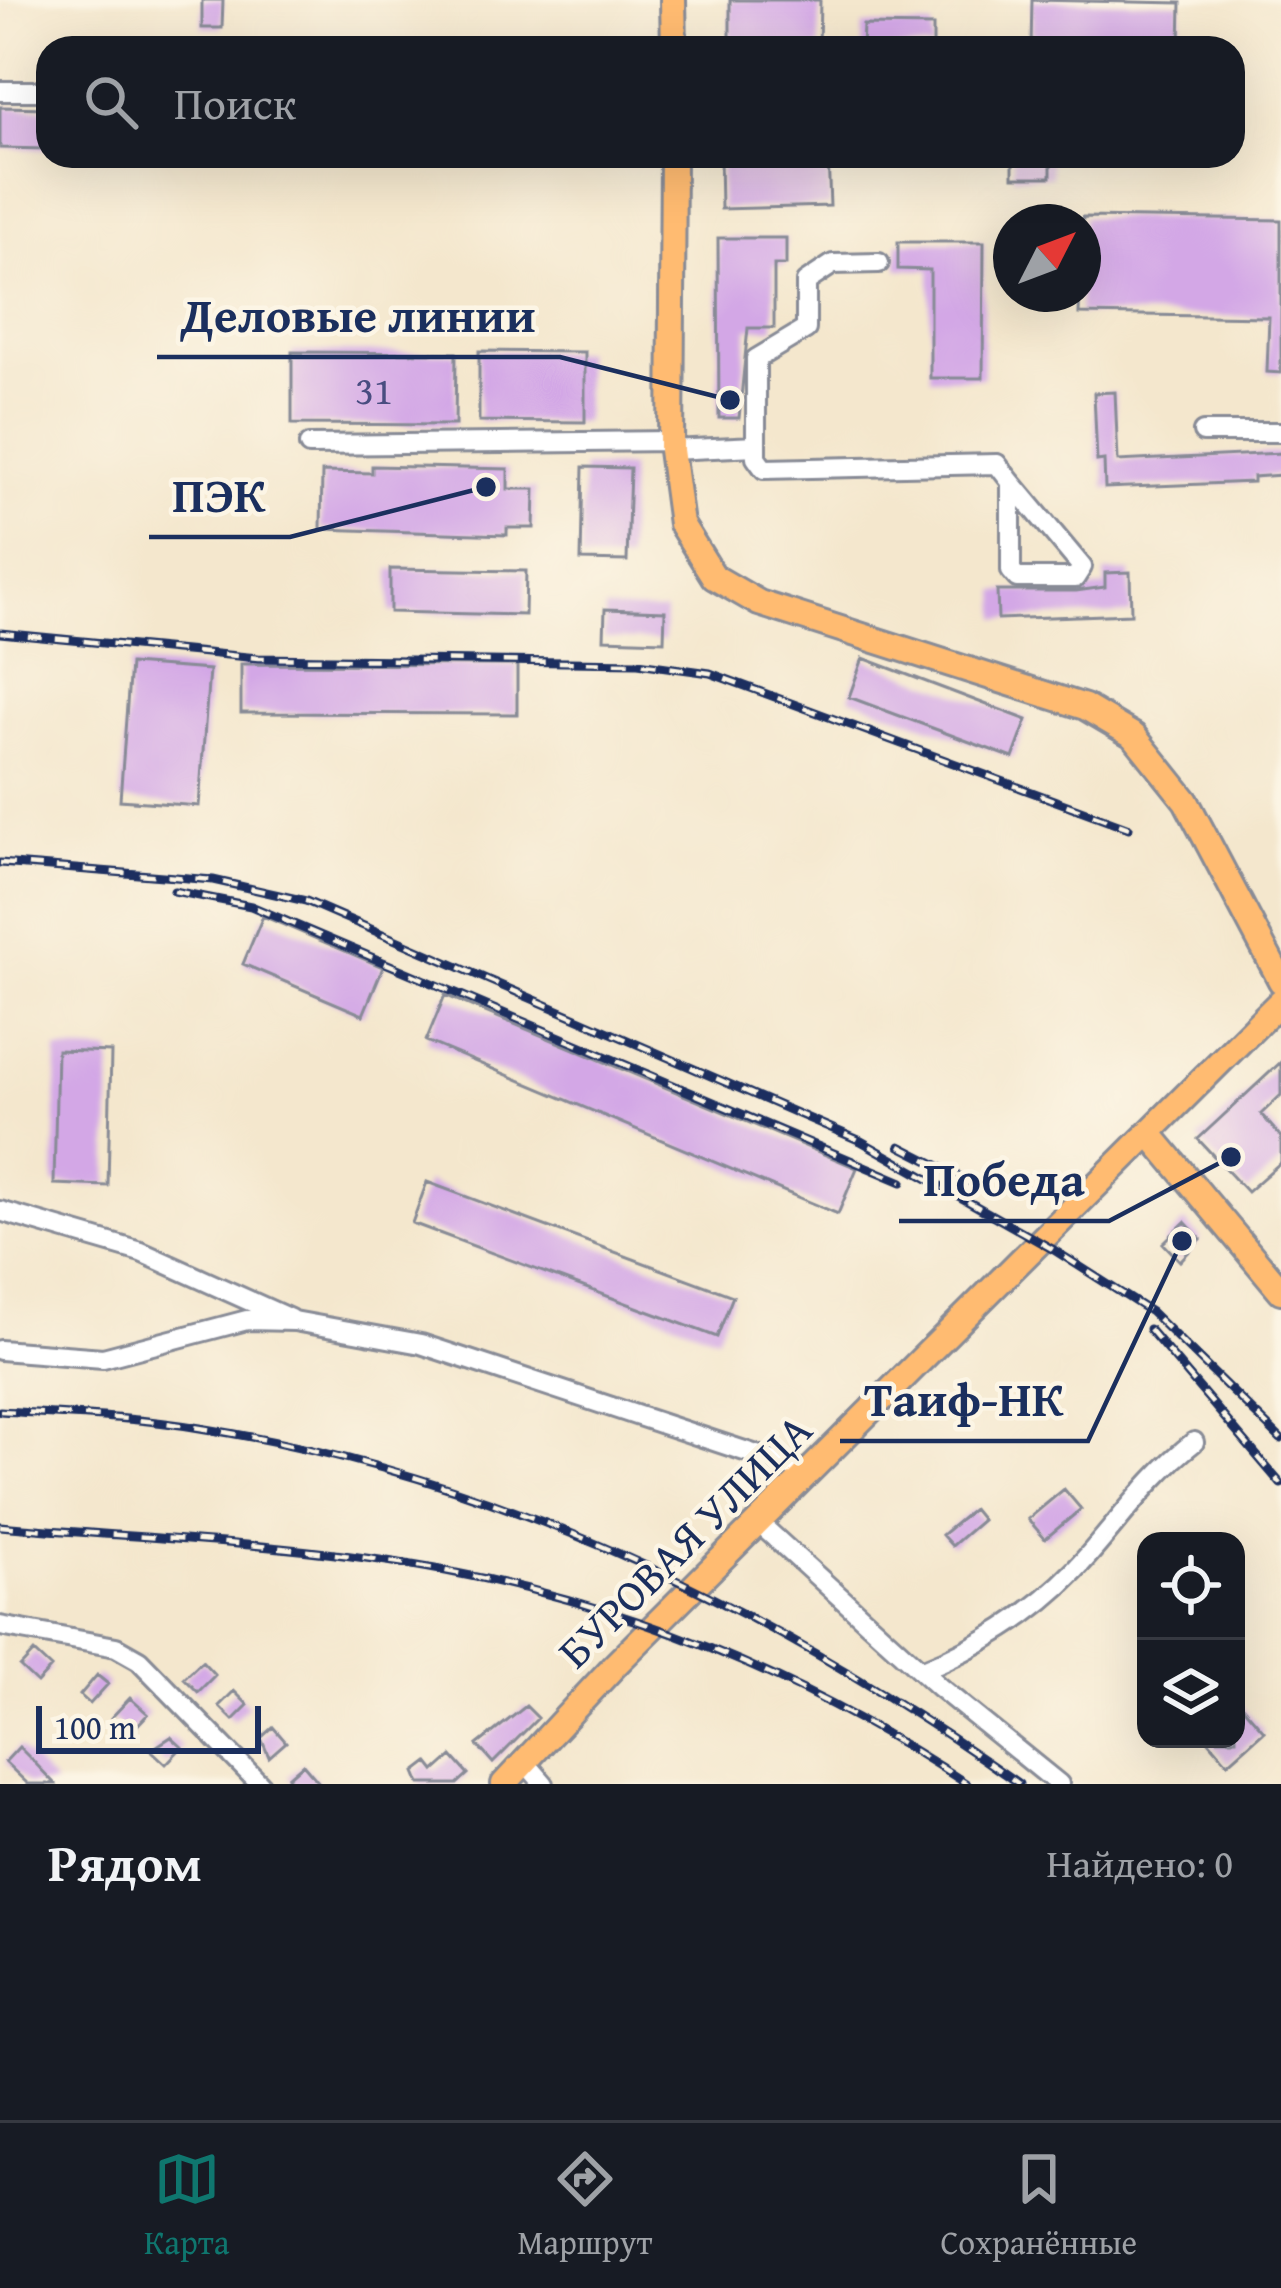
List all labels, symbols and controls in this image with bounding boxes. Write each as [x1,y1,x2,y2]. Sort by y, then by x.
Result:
search box [36,36,1245,168]
icon: search [78,69,144,135]
text: Поиск [174,70,296,135]
north arrow [993,204,1101,312]
callout: Деловые линии [157,273,560,357]
text: Деловые линии [179,279,536,350]
house number: 31 [355,361,393,418]
callout: ПЭК [149,453,290,537]
text: ПЭК [172,459,266,530]
callout: Победа [899,1137,1109,1221]
text: Победа [923,1143,1085,1214]
callout: Таиф-НК [840,1357,1088,1441]
text: Таиф-НК [864,1363,1064,1434]
street label: БУРОВАЯ УЛИЦА [542,1398,826,1682]
map controls [1137,1532,1245,1748]
button: locate [1137,1532,1245,1640]
button: layers [1137,1640,1245,1748]
scale bar [36,1700,261,1753]
text: 100 m [54,1703,136,1751]
text: Рядом [48,1825,202,1900]
text: Найдено: 0 [1046,1834,1233,1891]
tab: Карта [144,2146,229,2266]
tab: Маршрут [517,2146,652,2266]
tab: Сохранённые [940,2146,1137,2266]

